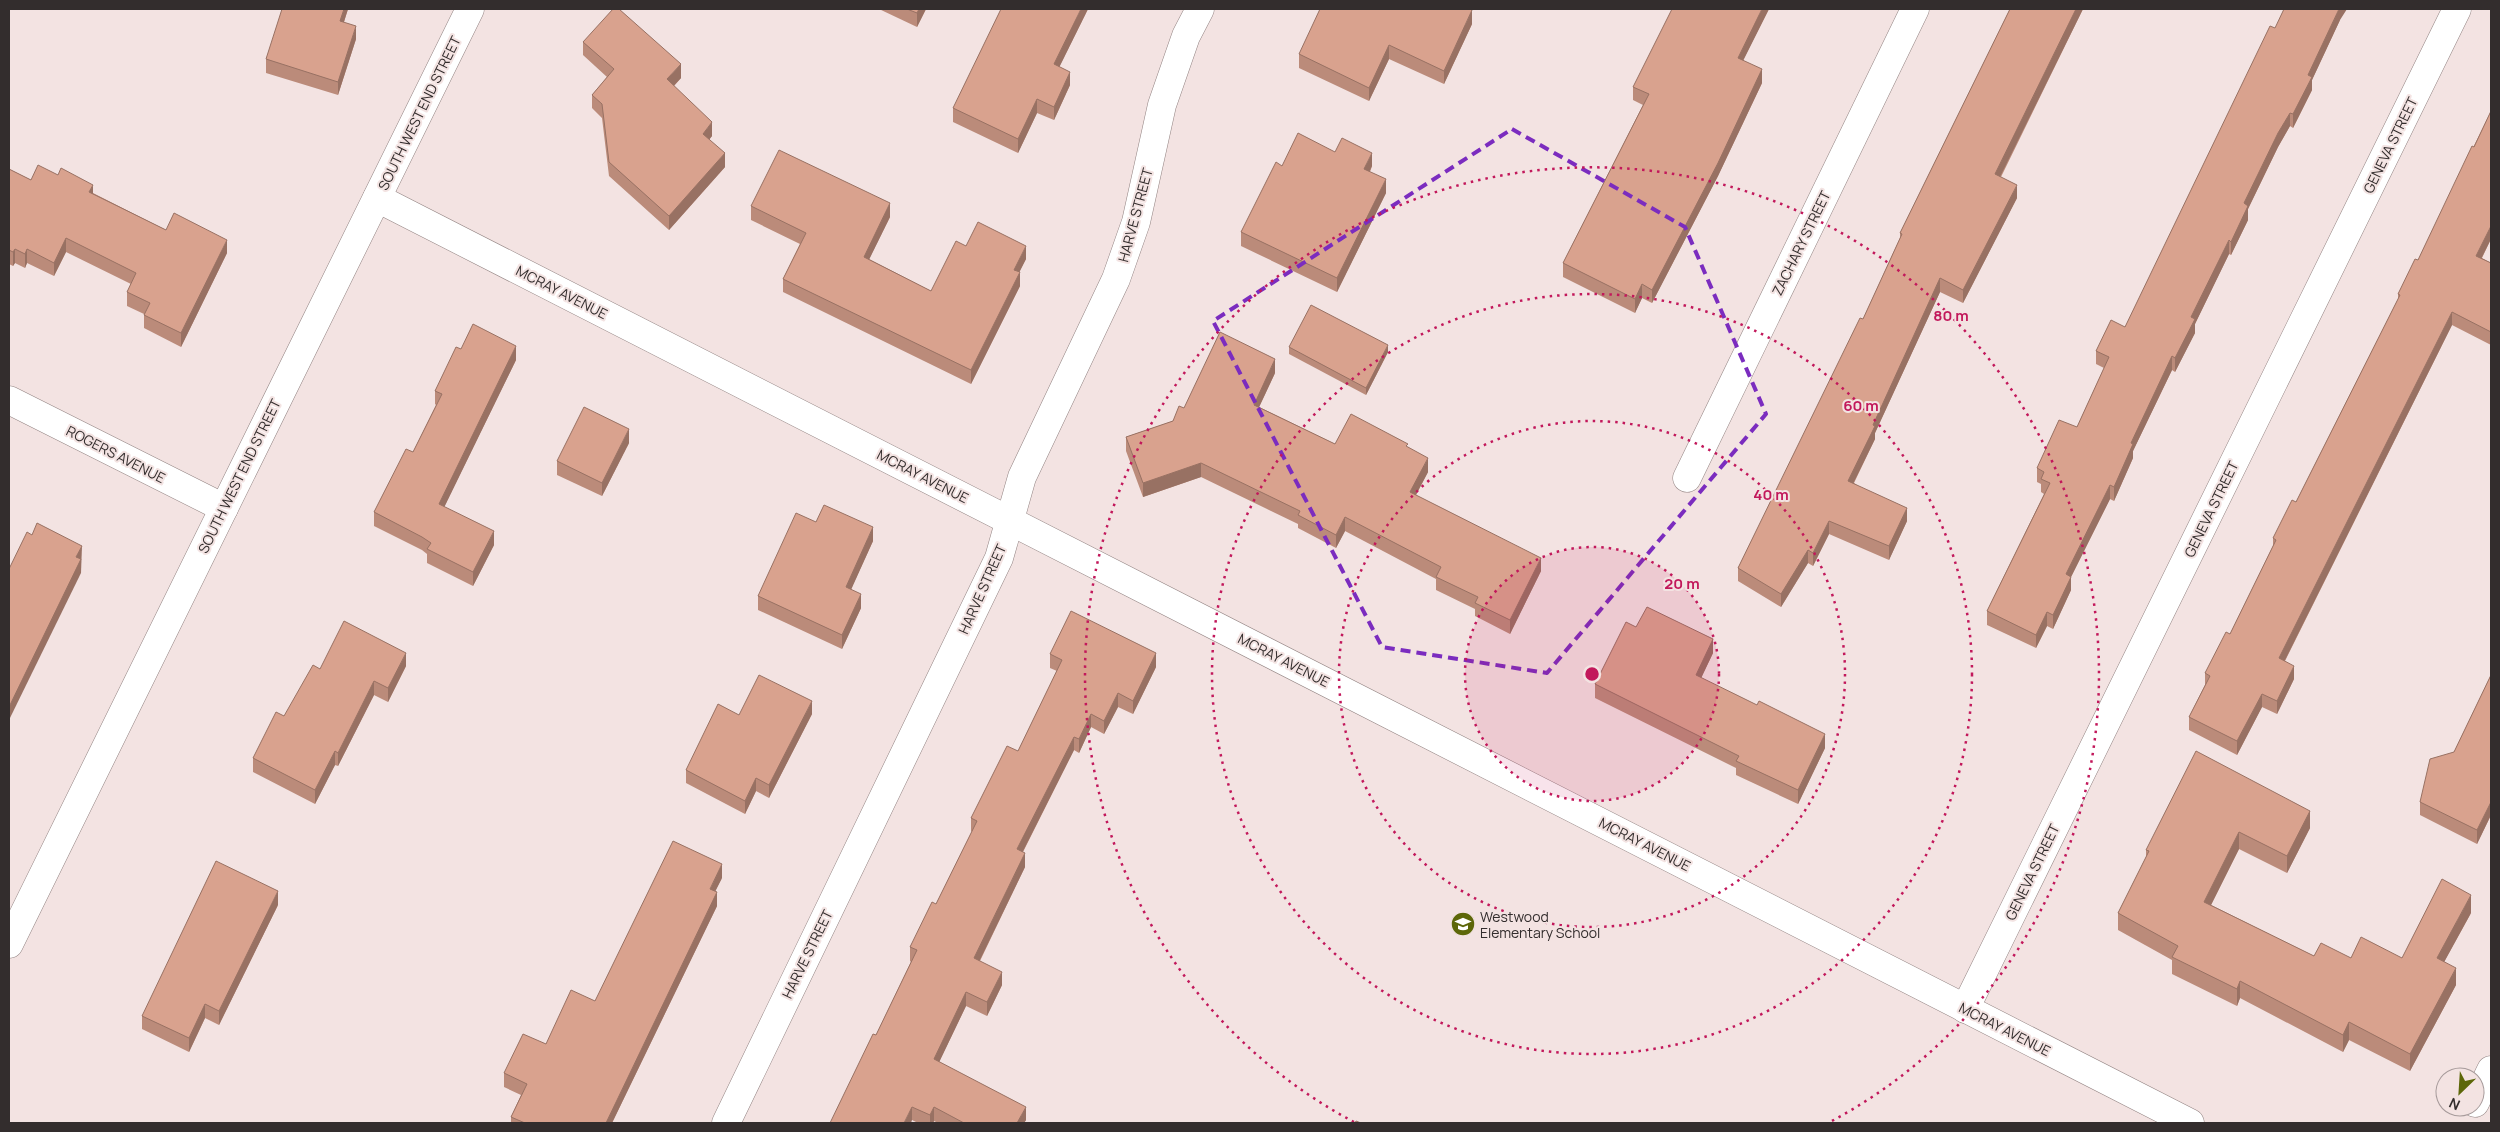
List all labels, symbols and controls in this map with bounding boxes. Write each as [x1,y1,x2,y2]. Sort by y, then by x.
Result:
street label: SOUTH WEST END STREET [373,32,465,193]
street label: GENEVA STREET [2359,93,2422,196]
street label: HARVE STREET [1113,165,1157,264]
street label: ZACHARY STREET [1767,187,1835,299]
street label: MCRAY AVENUE [513,261,611,323]
text: 80 m [1933,305,1969,326]
street label: SOUTH WEST END STREET [193,395,285,556]
text: 60 m [1843,395,1879,416]
street label: ROGERS AVENUE [63,421,169,487]
street label: MCRAY AVENUE [874,445,972,507]
street label: GENEVA STREET [2180,457,2243,560]
text: 40 m [1753,484,1789,505]
street label: HARVE STREET [954,540,1011,637]
text: 20 m [1664,573,1700,594]
street label: MCRAY AVENUE [1235,629,1333,691]
centre of rings [1583,665,1601,683]
street label: MCRAY AVENUE [1596,813,1694,875]
street label: GENEVA STREET [2001,820,2064,923]
street label: HARVE STREET [777,906,837,1002]
place label: Westwood Elementary School [1480,907,1600,942]
school or university icon: Westwood Elementary School [1450,911,1476,937]
street label: MCRAY AVENUE [1956,998,2054,1060]
north arrow [2435,1067,2485,1117]
text: N [2446,1093,2463,1115]

